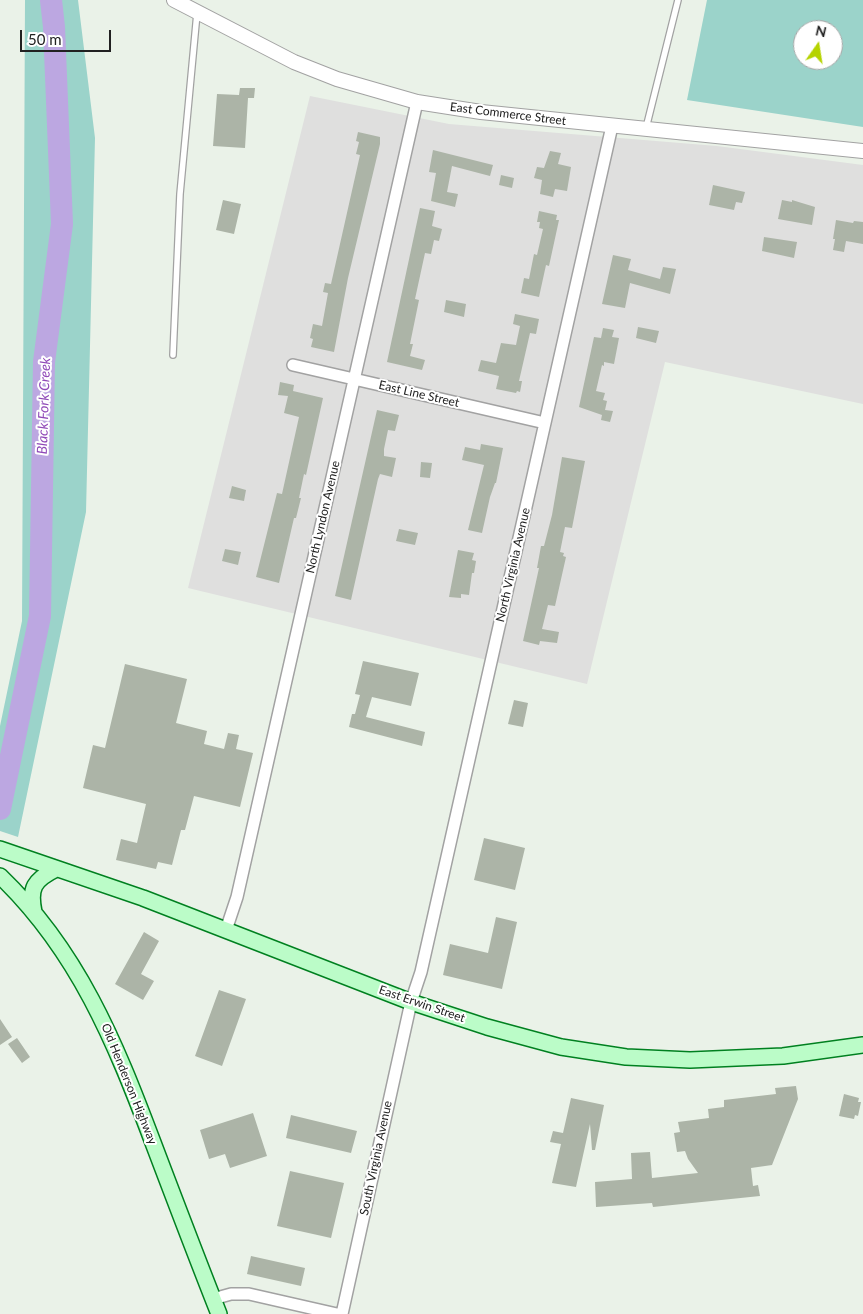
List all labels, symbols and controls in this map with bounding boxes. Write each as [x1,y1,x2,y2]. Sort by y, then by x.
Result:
scale bar [22,20,114,52]
north arrow [793,20,843,70]
text: N [814,21,828,40]
text: 50 m [28,30,62,48]
street label: East Commerce Street [449,100,567,128]
water label: Black Fork Creek [34,357,54,455]
street label: East Line Street [377,378,461,410]
street label: North Lyndon Avenue [303,459,343,575]
street label: North Virginia Avenue [493,506,533,624]
street label: East Erwin Street [377,983,467,1025]
street label: Old Henderson Highway [98,1021,160,1147]
street label: South Virginia Avenue [357,1099,395,1217]

